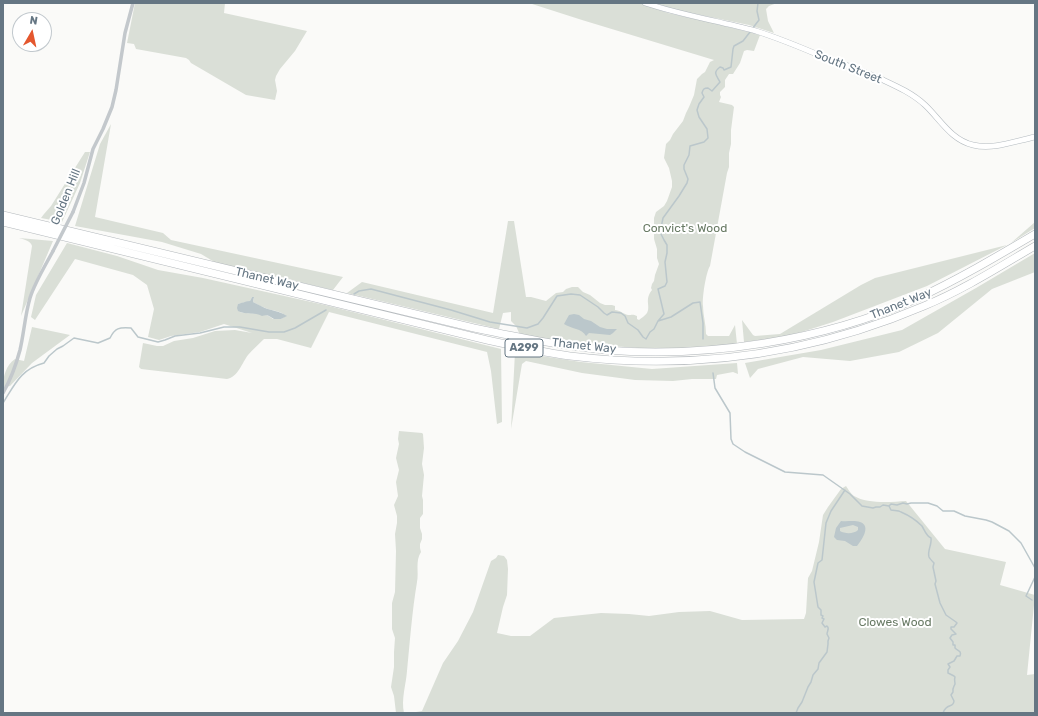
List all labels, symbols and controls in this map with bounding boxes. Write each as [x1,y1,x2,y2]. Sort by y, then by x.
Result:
north arrow [12,12,52,52]
text: N [29,14,39,28]
street label: South Street [812,47,884,87]
street label: Golden Hill [48,167,84,227]
park label: Convict's Wood [643,222,727,236]
street label: Thanet Way [234,265,300,293]
street label: Thanet Way [868,285,934,323]
street label: Thanet Way [551,335,617,357]
road number: A299 [505,339,543,357]
park label: Clowes Wood [858,616,932,630]

